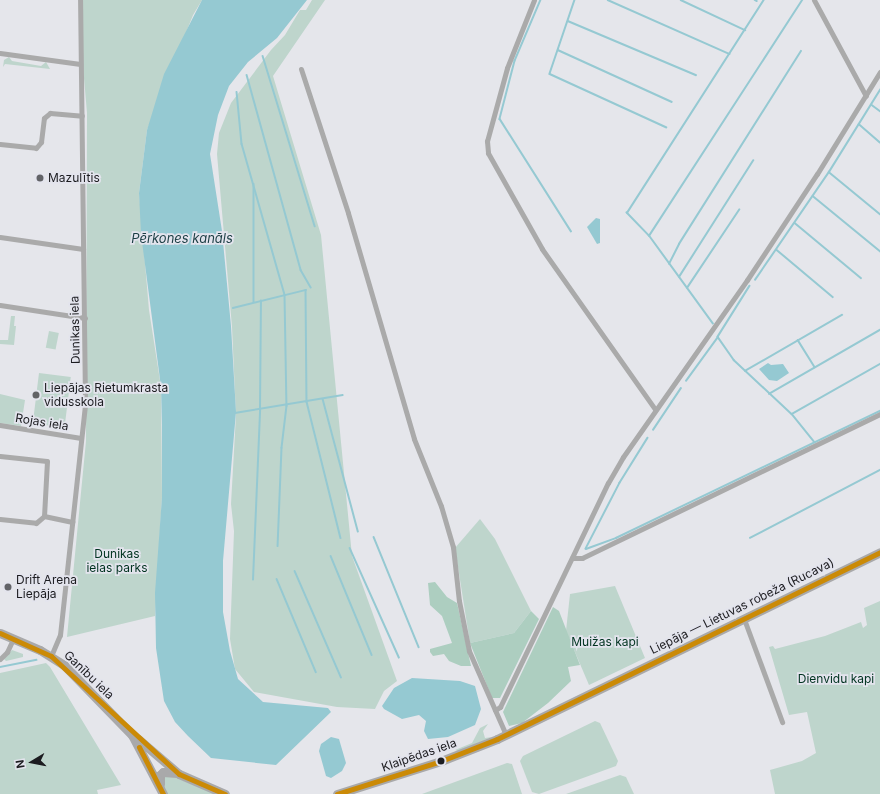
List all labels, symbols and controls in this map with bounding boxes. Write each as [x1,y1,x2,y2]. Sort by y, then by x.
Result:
place label: Mazulītis [48,171,100,185]
marker: Mazulītis [35,173,45,183]
water label: Pērkones kanāls [131,230,233,246]
street label: Dunikas iela [67,296,83,364]
place label: Liepājas Rietumkrasta vidusskola [44,381,168,409]
marker: Liepājas Rietumkrasta vidusskola [31,390,41,400]
street label: Rojas iela [14,411,70,433]
park label: Dunikas ielas parks [86,547,148,575]
street label: Liepāja — Lietuvas robeža (Rucava) [648,555,836,657]
place label: Drift Arena Liepāja [16,573,77,601]
marker: Drift Arena Liepāja [3,582,13,592]
park label: Muižas kapi [571,635,639,649]
street label: Ganību iela [61,648,117,702]
park label: Dienvidu kapi [798,672,874,686]
street label: Klaipēdas iela [380,735,458,775]
north arrow [12,742,52,782]
unlabelled marker [436,756,446,766]
text: N [13,759,28,769]

